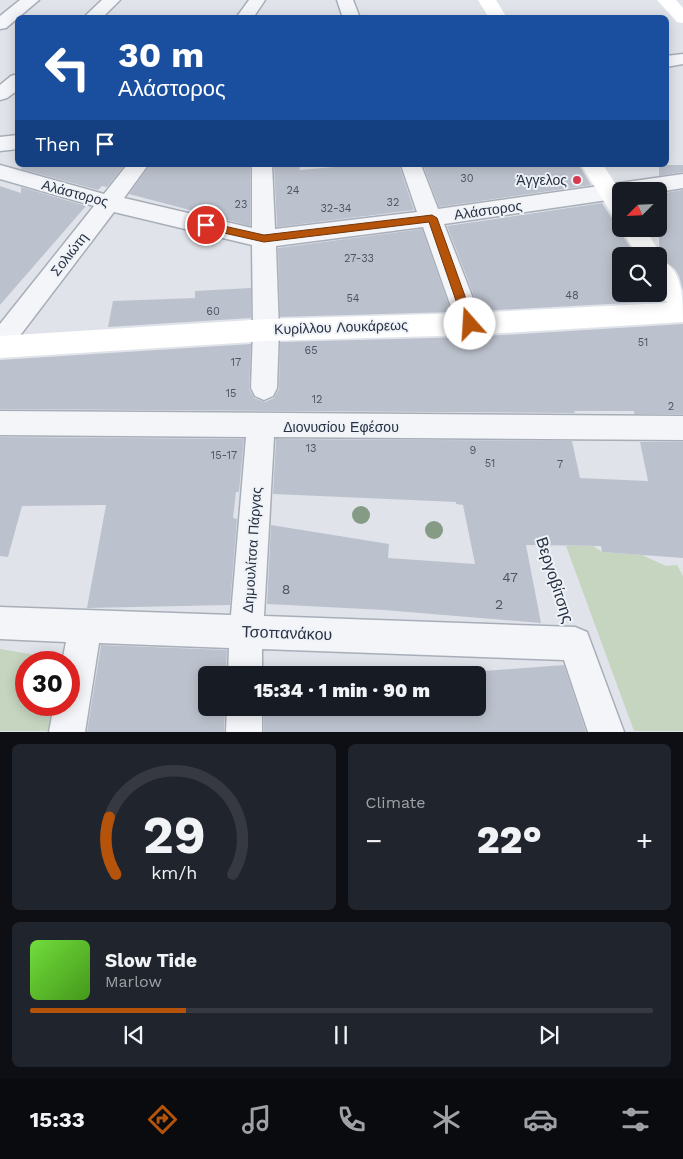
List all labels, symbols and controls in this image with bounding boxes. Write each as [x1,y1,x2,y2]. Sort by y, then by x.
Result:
text: 30 m [118,34,204,76]
icon: left [35,35,100,100]
text: Αλάστορος [118,76,226,101]
icon: arrive [91,130,119,158]
text: Then [35,133,81,156]
house number: 30 [460,172,474,185]
place label: Άγγελος [516,172,567,188]
marker: Άγγελος [571,174,583,186]
street label: Αλάστορος [40,176,110,210]
north arrow [612,182,668,238]
map controls [612,182,667,302]
house number: 24 [287,184,300,197]
house number: 32 [387,196,399,209]
street label: Αλάστορος [453,197,523,223]
house number: 23 [235,198,247,211]
house number: 32-34 [320,202,352,215]
pin [185,204,227,246]
icon: arrive [192,211,220,239]
street label: Σολιώτη [47,229,91,279]
button: search [612,247,667,302]
house number: 27-33 [344,252,374,265]
house number: 48 [565,289,579,302]
house number: 54 [346,292,360,305]
position arrow [443,297,495,349]
house number: 60 [206,305,220,318]
street label: Κυρίλλου Λουκάρεως [274,317,408,337]
house number: 51 [638,336,648,349]
house number: 65 [304,344,318,357]
house number: 17 [231,356,241,369]
house number: 15 [226,387,236,400]
house number: 12 [312,393,322,406]
house number: 2 [668,400,674,413]
street label: Διονυσίου Εφέσου [283,419,399,435]
house number: 13 [306,442,316,455]
house number: 9 [470,444,477,457]
house number: 15-17 [211,449,237,462]
house number: 51 [485,457,495,470]
house number: 7 [557,458,563,471]
street label: Δημουλίτσα Πάργας [240,486,264,614]
street label: Βεργοβίτσης [532,535,578,626]
house number: 47 [502,569,518,585]
house number: 8 [282,581,290,597]
house number: 2 [495,596,503,612]
street label: Τσοπανάκου [241,622,333,644]
speed limit sign: 30 [15,651,80,716]
text: 15:34 · 1 min · 90 m [254,679,430,702]
text: Climate [366,793,426,812]
text: 29 [142,805,205,866]
text: 22° [477,818,542,862]
text: − [366,824,382,857]
text: + [636,824,653,857]
text: km/h [151,862,197,883]
text: Slow Tide [105,949,197,972]
text: Marlow [105,972,162,991]
icon: previous [120,1021,148,1049]
icon: pause [327,1021,355,1049]
icon: next [535,1021,563,1049]
icon: directions [145,1102,180,1137]
icon: music [239,1102,274,1137]
icon: phone [334,1102,369,1137]
icon: climate [429,1102,464,1137]
icon: car [523,1102,558,1137]
icon: filters [618,1102,653,1137]
text: 15:33 [30,1107,85,1132]

